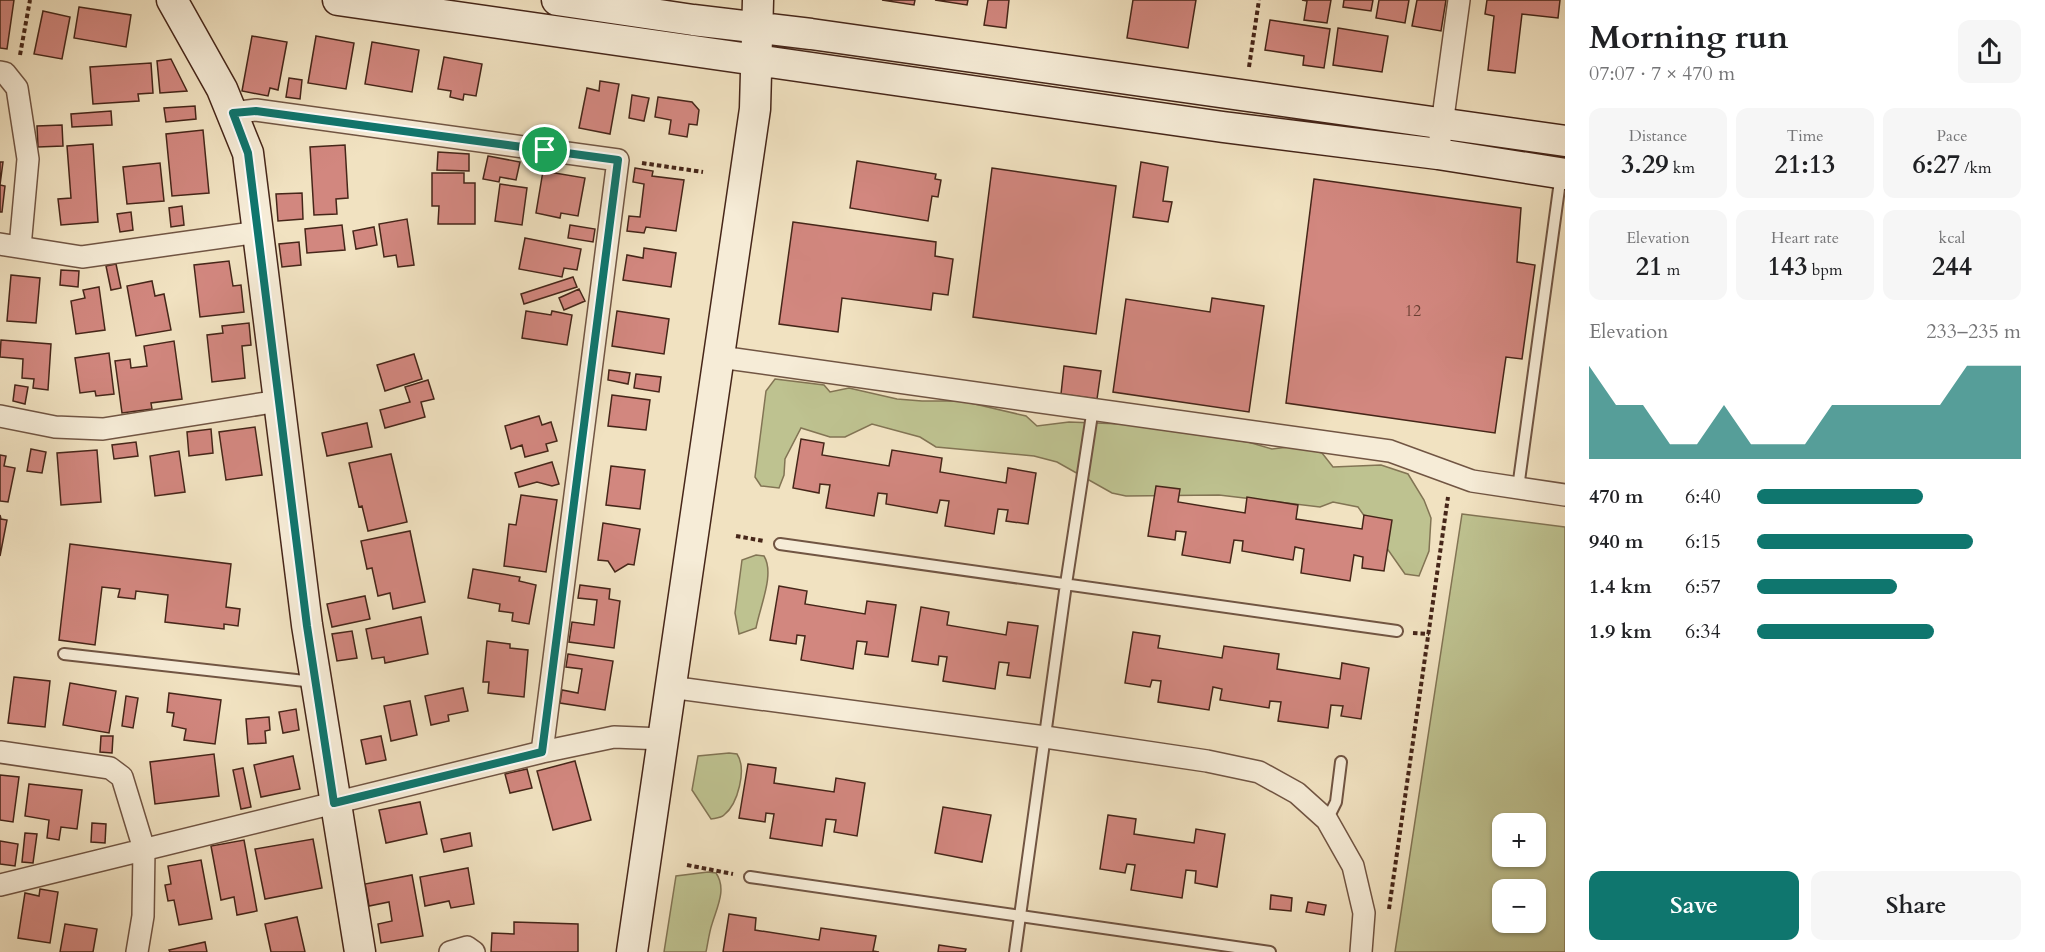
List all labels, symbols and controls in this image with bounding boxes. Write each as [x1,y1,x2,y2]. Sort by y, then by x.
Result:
text: Morning run [1589,15,1789,60]
button: share [1958,20,2021,83]
text: 07:07 · 7 × 470 m [1589,60,1735,87]
pin [519,124,570,175]
text: Distance [1629,125,1687,147]
text: Time [1786,125,1824,147]
text: Pace [1937,125,1967,147]
icon: arrive [528,133,561,166]
text: 3.29 [1621,147,1669,182]
text: 21:13 [1775,147,1835,182]
text: 6:27 [1912,147,1960,182]
text: km [1669,157,1695,179]
text: /km [1960,157,1992,179]
text: Elevation [1626,227,1690,249]
text: Heart rate [1771,227,1839,249]
text: kcal [1939,227,1965,249]
text: 21 [1636,249,1662,284]
text: 143 [1768,249,1808,284]
text: 244 [1932,249,1972,284]
text: m [1662,259,1680,281]
text: bpm [1808,259,1842,281]
house number: 12 [1405,300,1421,322]
text: Elevation [1589,318,1668,345]
text: 233–235 m [1926,318,2021,345]
text: 470 m [1589,483,1644,510]
text: 6:40 [1685,483,1721,510]
text: 940 m [1589,528,1644,555]
text: 6:15 [1685,528,1721,555]
text: 1.4 km [1589,573,1652,600]
text: 6:57 [1685,573,1721,600]
text: 1.9 km [1589,618,1652,645]
text: 6:34 [1685,618,1721,645]
map controls [1492,813,1546,933]
button: + [1492,813,1546,867]
button: Save [1589,871,1799,940]
button: Share [1811,871,2021,940]
button: − [1492,879,1546,933]

